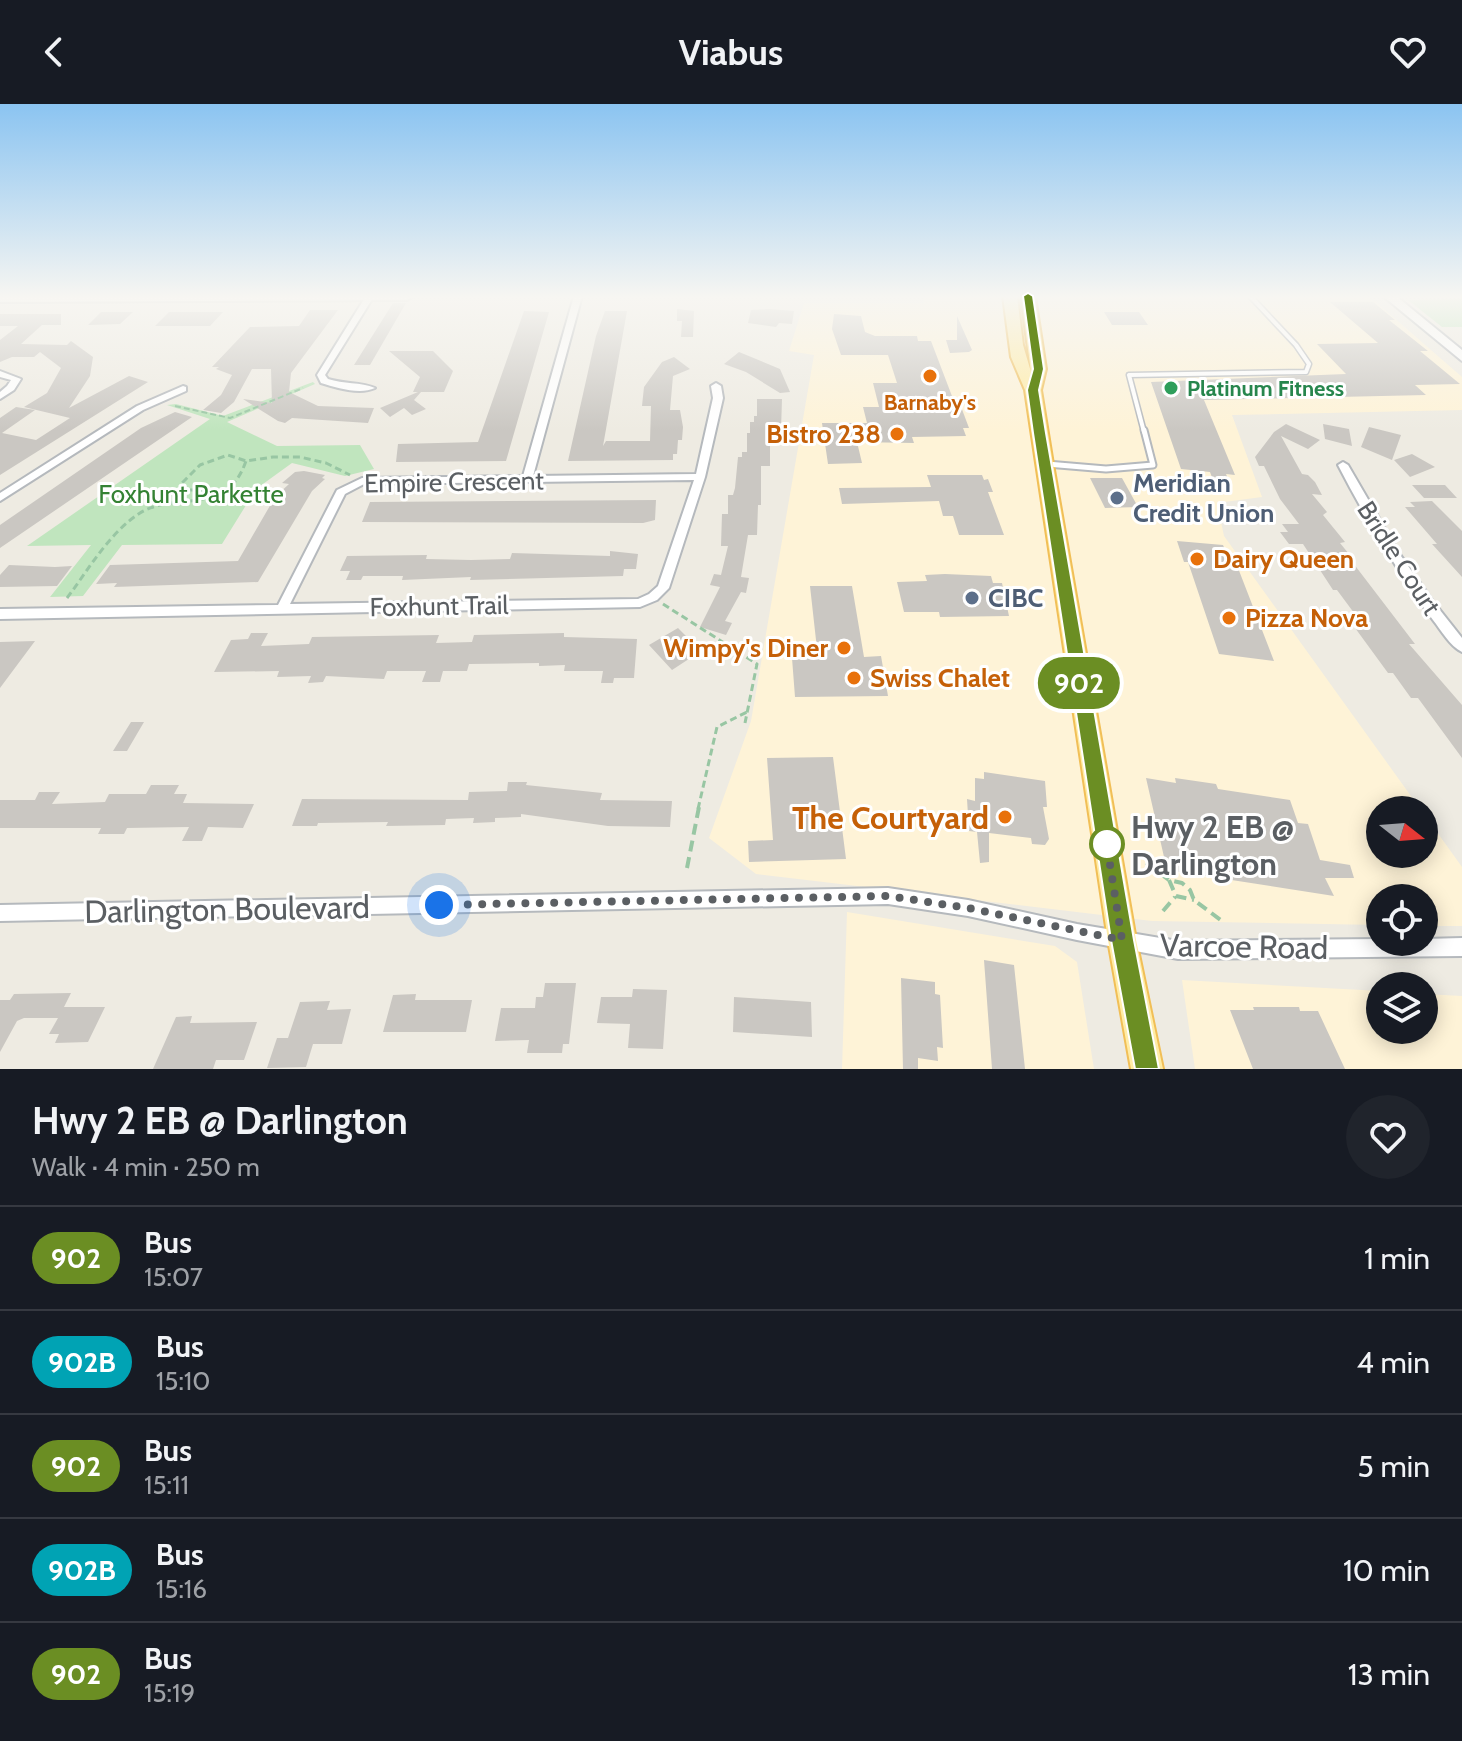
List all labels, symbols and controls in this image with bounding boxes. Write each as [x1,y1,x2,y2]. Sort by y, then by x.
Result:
icon: back [32,30,76,74]
text: Viabus [679,30,783,74]
icon: heart [1386,30,1430,74]
marker: Barnaby's [921,367,939,385]
place label: Platinum Fitness [1187,375,1344,402]
marker: Platinum Fitness [1162,379,1180,397]
place label: Barnaby's [884,389,976,416]
place label: Bistro 238 [766,418,881,450]
marker: Bistro 238 [888,425,906,443]
street label: Empire Crescent [364,464,544,500]
place label: Meridian Credit Union [1133,467,1274,529]
park label: Foxhunt Parkette [98,478,284,510]
marker: Meridian Credit Union [1108,489,1126,507]
street label: Bridle Court [1350,495,1448,621]
place label: Dairy Queen [1213,543,1354,575]
marker: Dairy Queen [1188,550,1206,568]
place label: CIBC [988,582,1043,614]
street label: Foxhunt Trail [369,589,509,623]
marker: CIBC [963,589,981,607]
place label: Pizza Nova [1245,602,1368,634]
marker: Pizza Nova [1220,609,1238,627]
place label: Wimpy's Diner [663,632,828,664]
marker: Wimpy's Diner [835,639,853,657]
line badge: 902 [1033,657,1125,709]
place label: Swiss Chalet [870,662,1010,694]
text: 902 [1054,666,1104,700]
marker: Swiss Chalet [845,669,863,687]
north arrow [1366,796,1438,868]
map controls [1366,796,1438,1044]
place label: The Courtyard [792,798,989,837]
place label: Hwy 2 EB @ Darlington [1131,807,1294,883]
marker: The Courtyard [996,808,1014,826]
marker: Hwy 2 EB @ Darlington [1090,827,1124,861]
button: locate [1366,884,1438,956]
your location [419,885,459,925]
street label: Darlington Boulevard [84,887,370,931]
street label: Varcoe Road [1160,925,1328,967]
button: layers [1366,972,1438,1044]
button: heart [1346,1095,1430,1179]
text: Hwy 2 EB @ Darlington [32,1097,408,1144]
text: Walk · 4 min · 250 m [32,1151,260,1183]
text: Bus [144,1224,192,1261]
text: 1 min [1364,1240,1430,1277]
text: 902 [51,1241,101,1275]
text: 15:07 [144,1261,203,1293]
text: Bus [156,1328,204,1365]
text: 4 min [1356,1344,1430,1381]
text: 902B [48,1345,116,1379]
text: 15:10 [156,1365,210,1397]
text: Bus [144,1432,192,1469]
text: 5 min [1358,1448,1430,1485]
text: 902 [51,1449,101,1483]
text: 15:11 [144,1469,189,1501]
text: Bus [156,1536,204,1573]
text: 10 min [1343,1552,1430,1589]
text: 902B [48,1553,116,1587]
text: 15:16 [156,1573,207,1605]
text: Bus [144,1640,192,1677]
text: 13 min [1348,1656,1430,1693]
text: 902 [51,1657,101,1691]
text: 15:19 [144,1677,195,1709]

